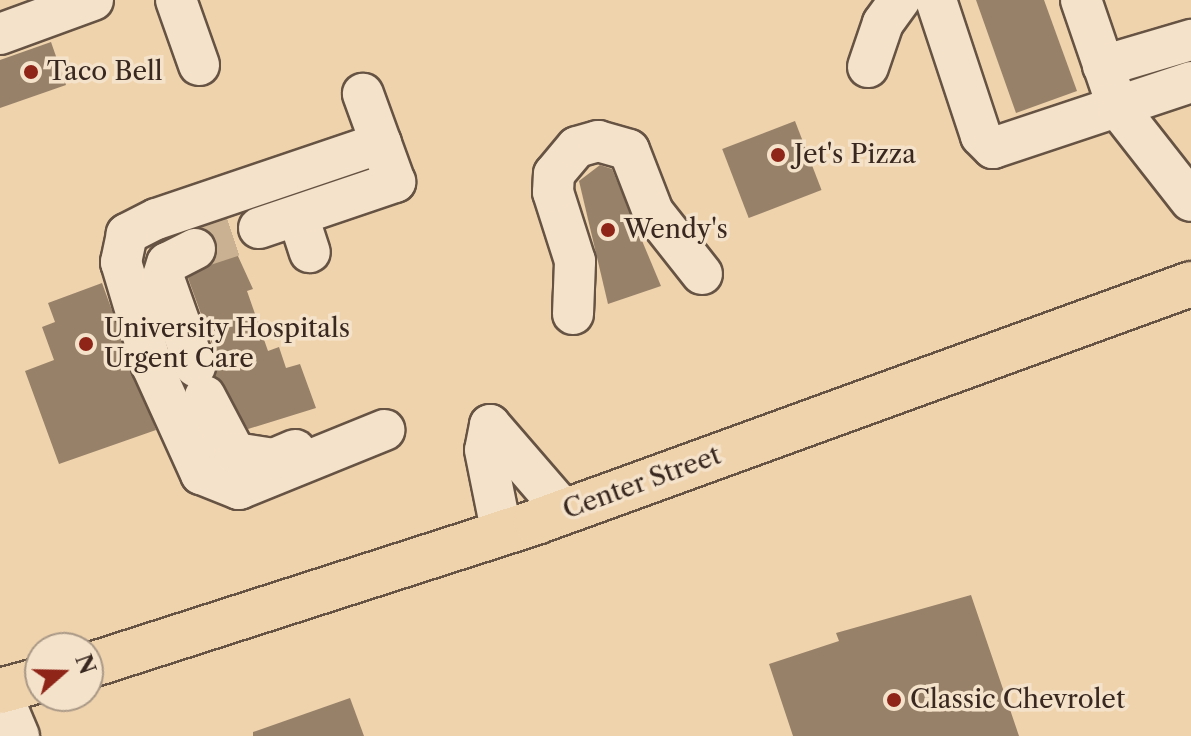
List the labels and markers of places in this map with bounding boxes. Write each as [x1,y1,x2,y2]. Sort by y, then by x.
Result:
place label: Taco Bell [47,56,162,88]
marker: Taco Bell [22,63,40,81]
place label: Jet's Pizza [794,139,916,171]
marker: Jet's Pizza [769,146,787,164]
place label: Wendy's [624,214,728,246]
marker: Wendy's [599,221,617,239]
place label: University Hospitals Urgent Care [104,313,351,374]
marker: University Hospitals Urgent Care [75,333,97,355]
place label: Classic Chevrolet [910,684,1125,716]
marker: Classic Chevrolet [885,691,903,709]

